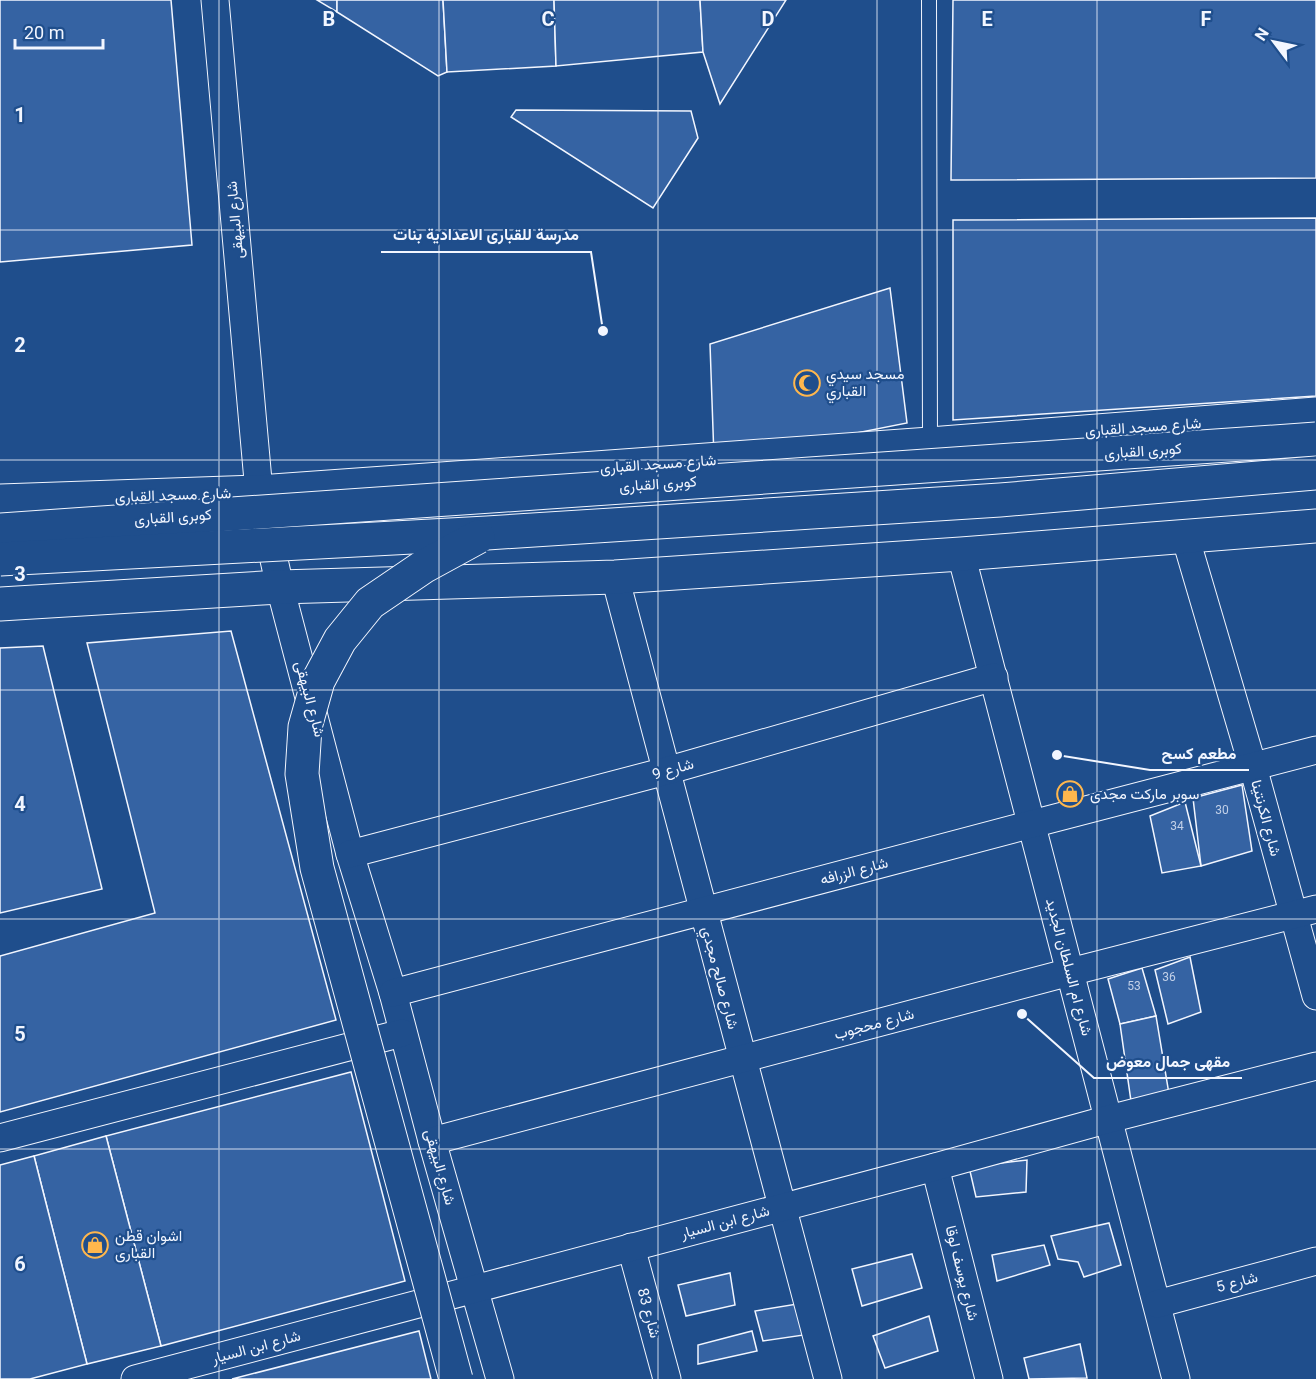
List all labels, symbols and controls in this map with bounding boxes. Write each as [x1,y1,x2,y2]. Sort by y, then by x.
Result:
text: B [323,7,335,31]
text: C [541,7,555,31]
text: D [762,7,775,31]
text: E [981,7,993,31]
text: F [1201,7,1212,31]
scale bar [15,12,104,50]
north arrow [1244,12,1304,72]
text: 20 m [24,22,64,43]
text: N [1251,24,1273,44]
text: 1 [14,103,26,127]
street label: شارع البيهقى [223,180,249,260]
callout: مدرسة للقبارى الاعدادية بنات [381,218,591,252]
text: مدرسة للقبارى الاعدادية بنات [393,225,579,245]
text: 2 [14,333,26,357]
place label: مسجد سيدي القباري [826,365,904,404]
mosque icon: مسجد سيدي القباري [792,368,822,398]
street label: شارع مسجد القبارى [1084,414,1202,442]
street label: كوبرى القبارى [1103,439,1183,464]
street label: شارع مسجد القبارى [599,451,717,479]
street label: كوبرى القبارى [618,472,698,497]
street label: شارع مسجد القبارى [114,484,232,508]
street label: كوبرى القبارى [133,505,213,530]
text: 3 [14,562,26,586]
street label: شارع البيهقى [289,659,329,740]
callout: مطعم كسح [1150,736,1249,770]
text: مطعم كسح [1162,744,1237,765]
street label: شارع 9 [650,754,697,785]
street label: شارع الكرنتينا [1245,778,1285,859]
shop icon: سوبر ماركت مجدى [1055,779,1085,809]
place label: سوبر ماركت مجدى [1090,785,1199,804]
text: 4 [14,792,26,816]
house number: 30 [1215,803,1229,817]
house number: 34 [1170,819,1184,833]
street label: شارع الزرافه [818,853,891,891]
street label: شارع ام السلطان الجديد [1040,896,1096,1039]
street label: شارع صالح مجدي [694,925,742,1032]
house number: 36 [1162,970,1176,984]
house number: 53 [1127,979,1141,993]
street label: شارع محجوب [832,1005,917,1045]
text: 5 [14,1022,26,1046]
callout: مقهى جمال معوض [1094,1044,1242,1078]
text: مقهى جمال معوض [1106,1052,1230,1072]
street label: شارع البيهقى [419,1127,459,1208]
street label: شارع ابن السيار [678,1201,772,1245]
street label: شارع يوسف لوقا [940,1224,983,1323]
place label: اشوان قطن القبارى [115,1227,182,1263]
shop icon: اشوان قطن القبارى [80,1230,110,1260]
text: 6 [14,1252,26,1276]
street label: شارع 5 [1214,1268,1260,1298]
street label: شارع 83 [632,1286,664,1341]
street label: شارع ابن السيار [209,1326,303,1370]

